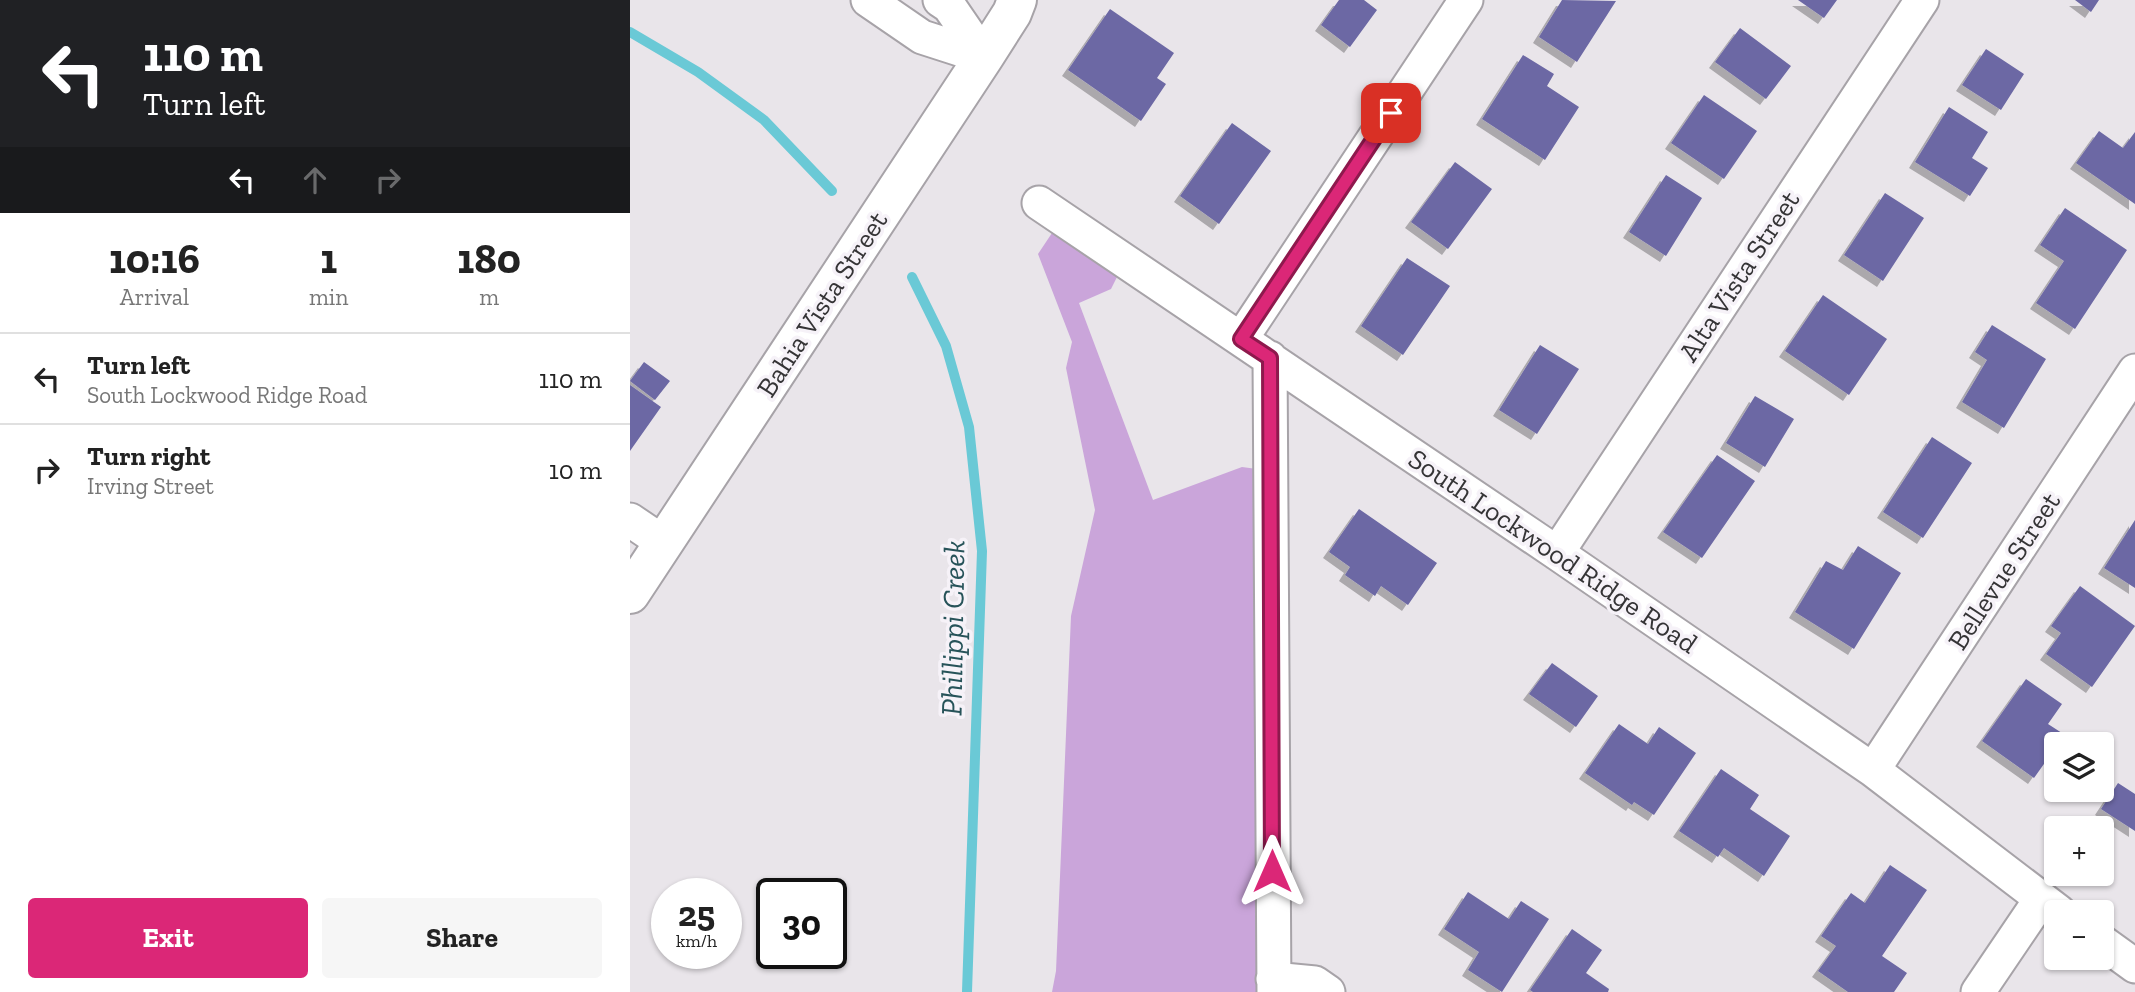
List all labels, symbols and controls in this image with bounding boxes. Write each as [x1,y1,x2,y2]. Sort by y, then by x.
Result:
text: 110 m [143,25,263,84]
icon: left [28,28,119,119]
pin [1361,83,1421,143]
text: Turn left [143,85,265,123]
icon: arrive [1372,94,1410,132]
icon: left [223,161,261,199]
icon: ahead [296,161,334,199]
icon: right [369,161,407,199]
street label: Alta Vista Street [1672,184,1807,367]
street label: Bahia Vista Street [750,205,895,403]
text: 10:16 [109,233,200,284]
text: 1 [320,233,337,284]
text: 180 [457,233,521,284]
text: Arrival [120,283,189,311]
text: min [309,283,348,311]
text: m [479,283,499,311]
text: Turn left [87,349,190,381]
icon: left [28,360,66,398]
text: 110 m [539,363,602,395]
text: South Lockwood Ridge Road [87,381,367,409]
text: Turn right [87,440,210,472]
street label: South Lockwood Ridge Road [1402,442,1704,660]
icon: right [28,451,66,489]
text: 10 m [549,454,602,486]
text: Irving Street [87,472,214,500]
street label: Bellevue Street [1941,486,2067,656]
water label: Phillippi Creek [933,540,973,716]
map controls [2044,732,2114,970]
button: layers [2044,732,2114,802]
button: + [2044,816,2114,886]
position arrow [1235,834,1309,908]
speed limit sign: 30 [756,878,847,969]
text: 25 [678,893,715,935]
button: Exit [28,898,308,978]
button: Share [322,898,602,978]
button: − [2044,900,2114,970]
text: km/h [676,930,717,952]

